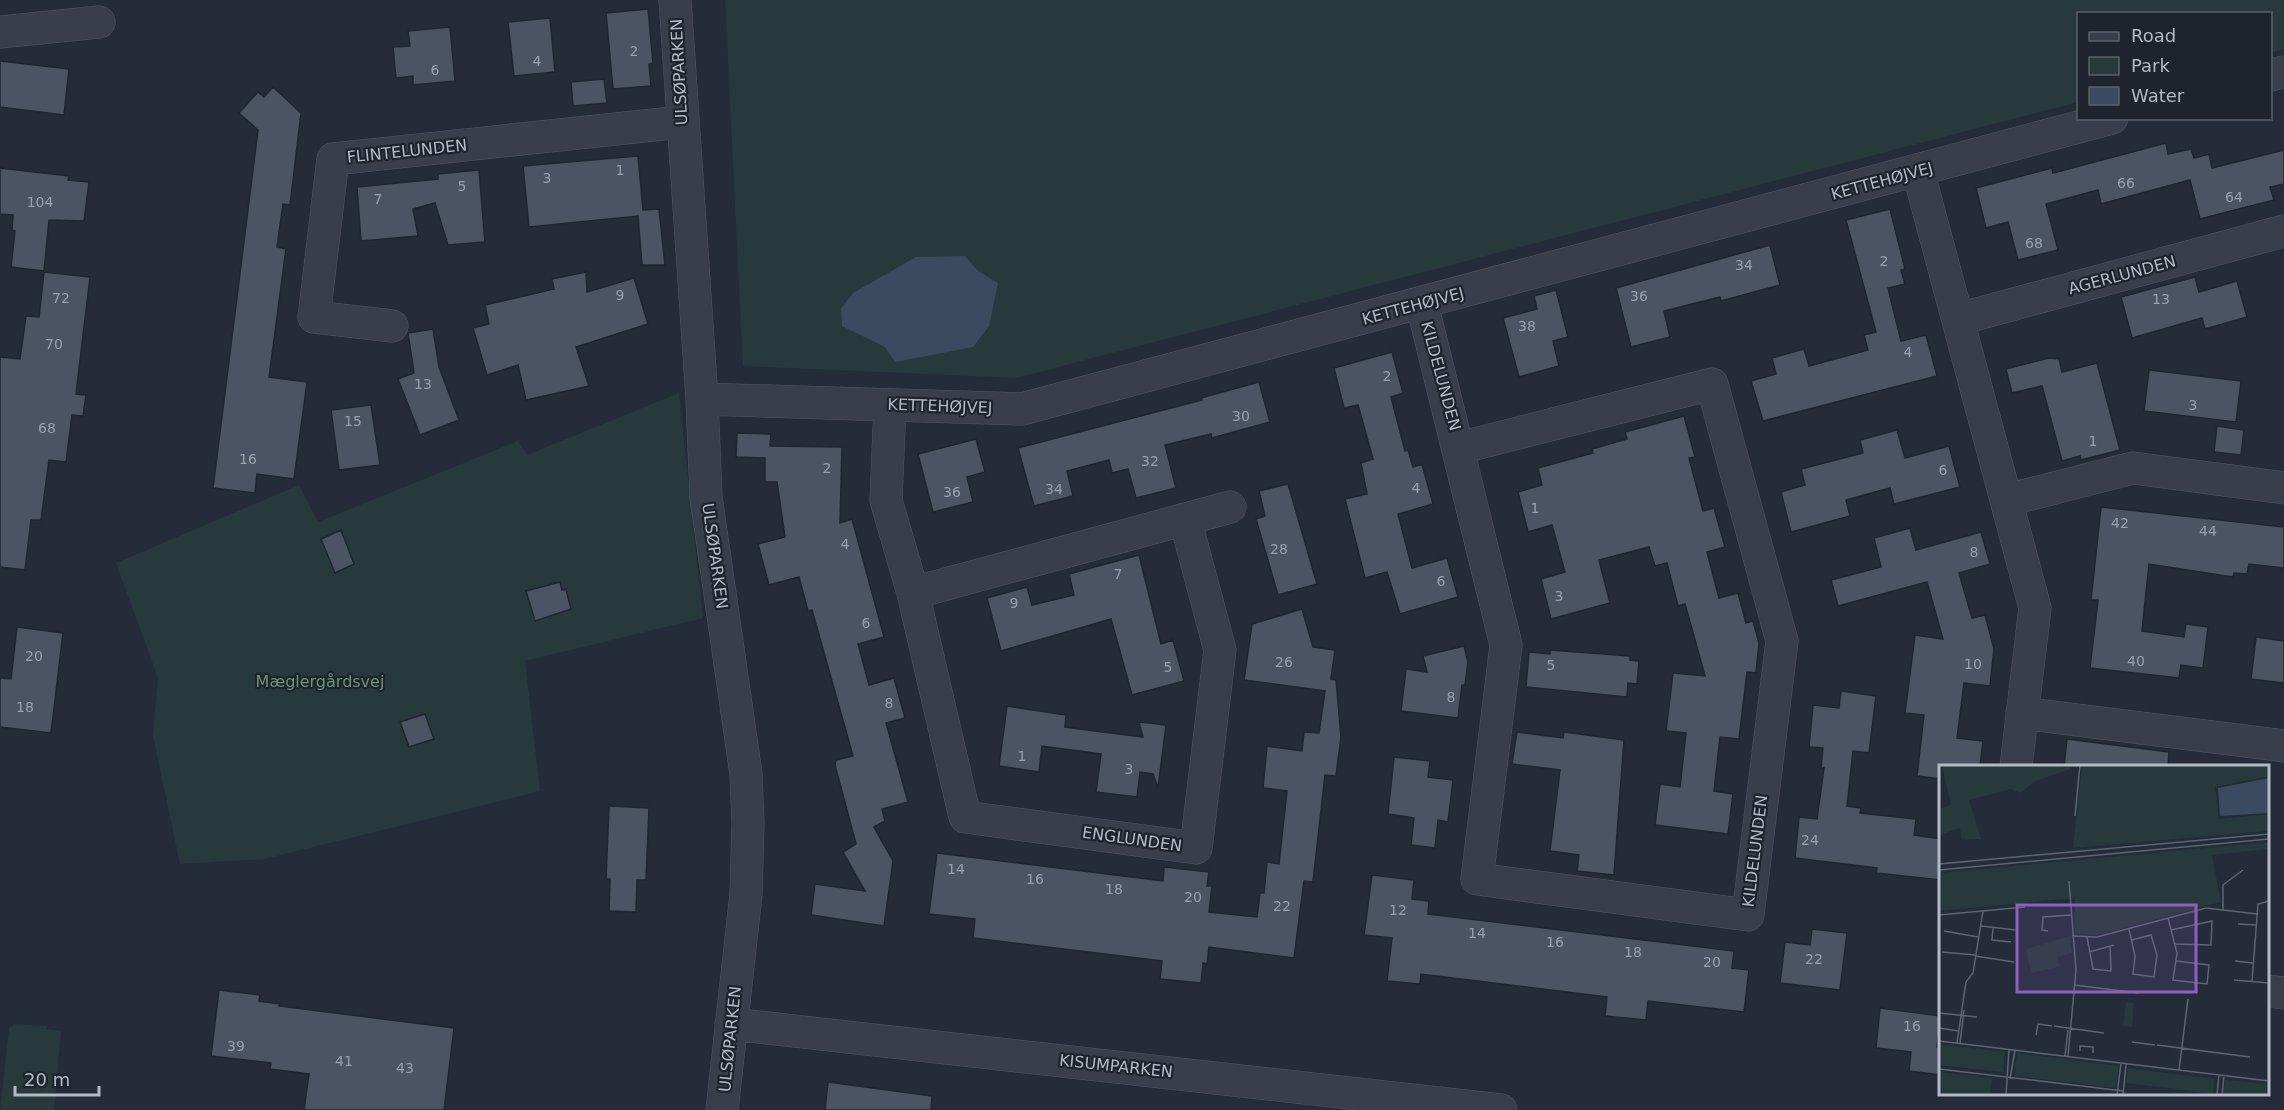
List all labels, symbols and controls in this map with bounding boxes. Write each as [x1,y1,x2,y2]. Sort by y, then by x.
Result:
legend [2077,12,2272,120]
street label: ULSØPARKEN [667,18,691,126]
text: Road [2131,25,2176,46]
house number: 2 [630,43,638,59]
house number: 4 [533,53,542,69]
text: Park [2131,55,2170,76]
house number: 6 [431,62,440,78]
text: Water [2131,85,2185,106]
street label: FLINTELUNDEN [346,135,468,167]
street label: KETTEHØJVEJ [1829,158,1935,204]
house number: 1 [616,162,624,178]
house number: 3 [543,170,551,186]
house number: 66 [2117,175,2135,191]
house number: 5 [458,178,466,194]
house number: 64 [2225,189,2243,205]
house number: 7 [374,191,382,207]
house number: 104 [27,194,53,210]
house number: 68 [2025,235,2043,251]
street label: AGERLUNDEN [2066,252,2178,298]
house number: 2 [1880,253,1888,269]
house number: 34 [1735,257,1753,273]
street label: KETTEHØJVEJ [1360,283,1466,329]
house number: 9 [616,287,624,303]
house number: 36 [1630,288,1648,304]
house number: 72 [52,290,70,306]
house number: 13 [2152,291,2170,307]
house number: 38 [1518,318,1536,334]
street label: KILDELUNDEN [1417,319,1465,433]
house number: 70 [45,336,63,352]
house number: 4 [1904,344,1913,360]
house number: 2 [1383,368,1391,384]
house number: 13 [414,376,432,392]
street label: KETTEHØJVEJ [887,395,993,417]
house number: 3 [2189,397,2197,413]
house number: 30 [1232,408,1250,424]
house number: 15 [344,413,362,429]
house number: 68 [38,420,56,436]
house number: 1 [2089,433,2097,449]
house number: 16 [239,451,257,467]
house number: 32 [1141,453,1159,469]
house number: 2 [823,460,831,476]
house number: 6 [1939,462,1948,478]
house number: 4 [1412,480,1421,496]
house number: 34 [1045,481,1063,497]
house number: 36 [943,484,961,500]
house number: 1 [1531,500,1539,516]
street label: ULSØPARKEN [698,502,732,610]
house number: 42 [2111,515,2129,531]
house number: 44 [2199,523,2217,539]
house number: 4 [841,536,850,552]
house number: 28 [1270,541,1288,557]
house number: 8 [1970,544,1978,560]
house number: 7 [1114,566,1122,582]
house number: 6 [1437,573,1446,589]
house number: 3 [1555,588,1563,604]
house number: 9 [1010,595,1018,611]
house number: 6 [862,615,871,631]
house number: 20 [25,648,43,664]
house number: 40 [2127,653,2145,669]
house number: 26 [1275,654,1293,670]
house number: 10 [1964,656,1982,672]
house number: 5 [1547,657,1555,673]
house number: 5 [1164,659,1172,675]
park label: Mæglergårdsvej [256,672,384,691]
house number: 8 [1447,689,1455,705]
house number: 8 [885,695,893,711]
house number: 18 [16,699,34,715]
house number: 1 [1018,748,1026,764]
house number: 3 [1125,761,1133,777]
inset map [1939,765,2269,1095]
street label: KILDELUNDEN [1739,794,1771,908]
street label: ENGLUNDEN [1081,823,1183,855]
house number: 24 [1801,832,1819,848]
house number: 14 [947,861,965,877]
house number: 16 [1026,871,1044,887]
house number: 18 [1105,881,1123,897]
house number: 20 [1184,889,1202,905]
house number: 22 [1273,898,1291,914]
house number: 12 [1389,902,1407,918]
house number: 14 [1468,925,1486,941]
house number: 16 [1546,934,1564,950]
house number: 18 [1624,944,1642,960]
house number: 22 [1805,951,1823,967]
house number: 20 [1703,954,1721,970]
street label: ULSØPARKEN [715,985,745,1093]
house number: 16 [1903,1018,1921,1034]
house number: 39 [227,1038,245,1054]
street label: KISUMPARKEN [1058,1051,1174,1081]
house number: 41 [335,1053,353,1069]
scale bar [15,1059,99,1097]
house number: 43 [396,1060,414,1076]
text: 20 m [24,1069,70,1090]

